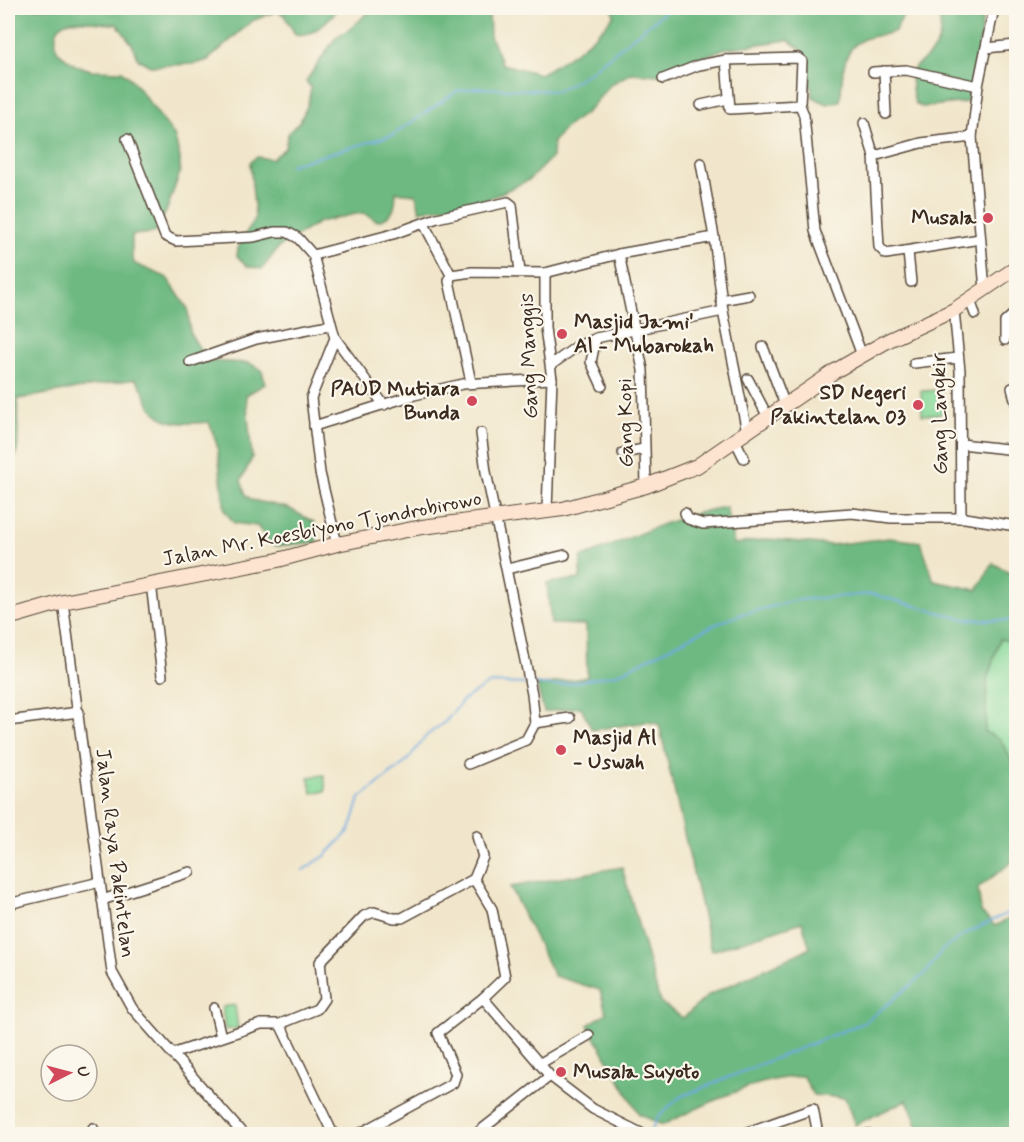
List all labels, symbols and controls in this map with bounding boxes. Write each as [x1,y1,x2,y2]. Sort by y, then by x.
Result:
place label: Musala [911,204,977,232]
marker: Musala [981,211,995,225]
street label: Gang Manggis [513,292,546,420]
place label: Masjid Jami' Al - Mubarokah [574,308,714,360]
marker: Masjid Jami' Al - Mubarokah [555,327,569,341]
street label: Gang Langkir [925,352,956,475]
place label: PAUD Mutiara Bunda [331,375,460,427]
street label: Gang Kopi [611,378,642,468]
place label: SD Negeri Pakintelan 03 [770,379,906,431]
marker: PAUD Mutiara Bunda [465,394,479,408]
marker: SD Negeri Pakintelan 03 [911,398,925,412]
street label: Jalan Mr. Koesbiyono Tjondrobirowo [160,484,484,574]
place label: Masjid Al - Uswah [573,724,656,776]
marker: Masjid Al - Uswah [554,743,568,757]
street label: Jalan Raya Pakintelan [88,747,142,959]
north arrow [39,1043,99,1103]
place label: Musala Suyoto [573,1058,699,1086]
text: U [71,1065,93,1078]
marker: Musala Suyoto [554,1065,568,1079]

